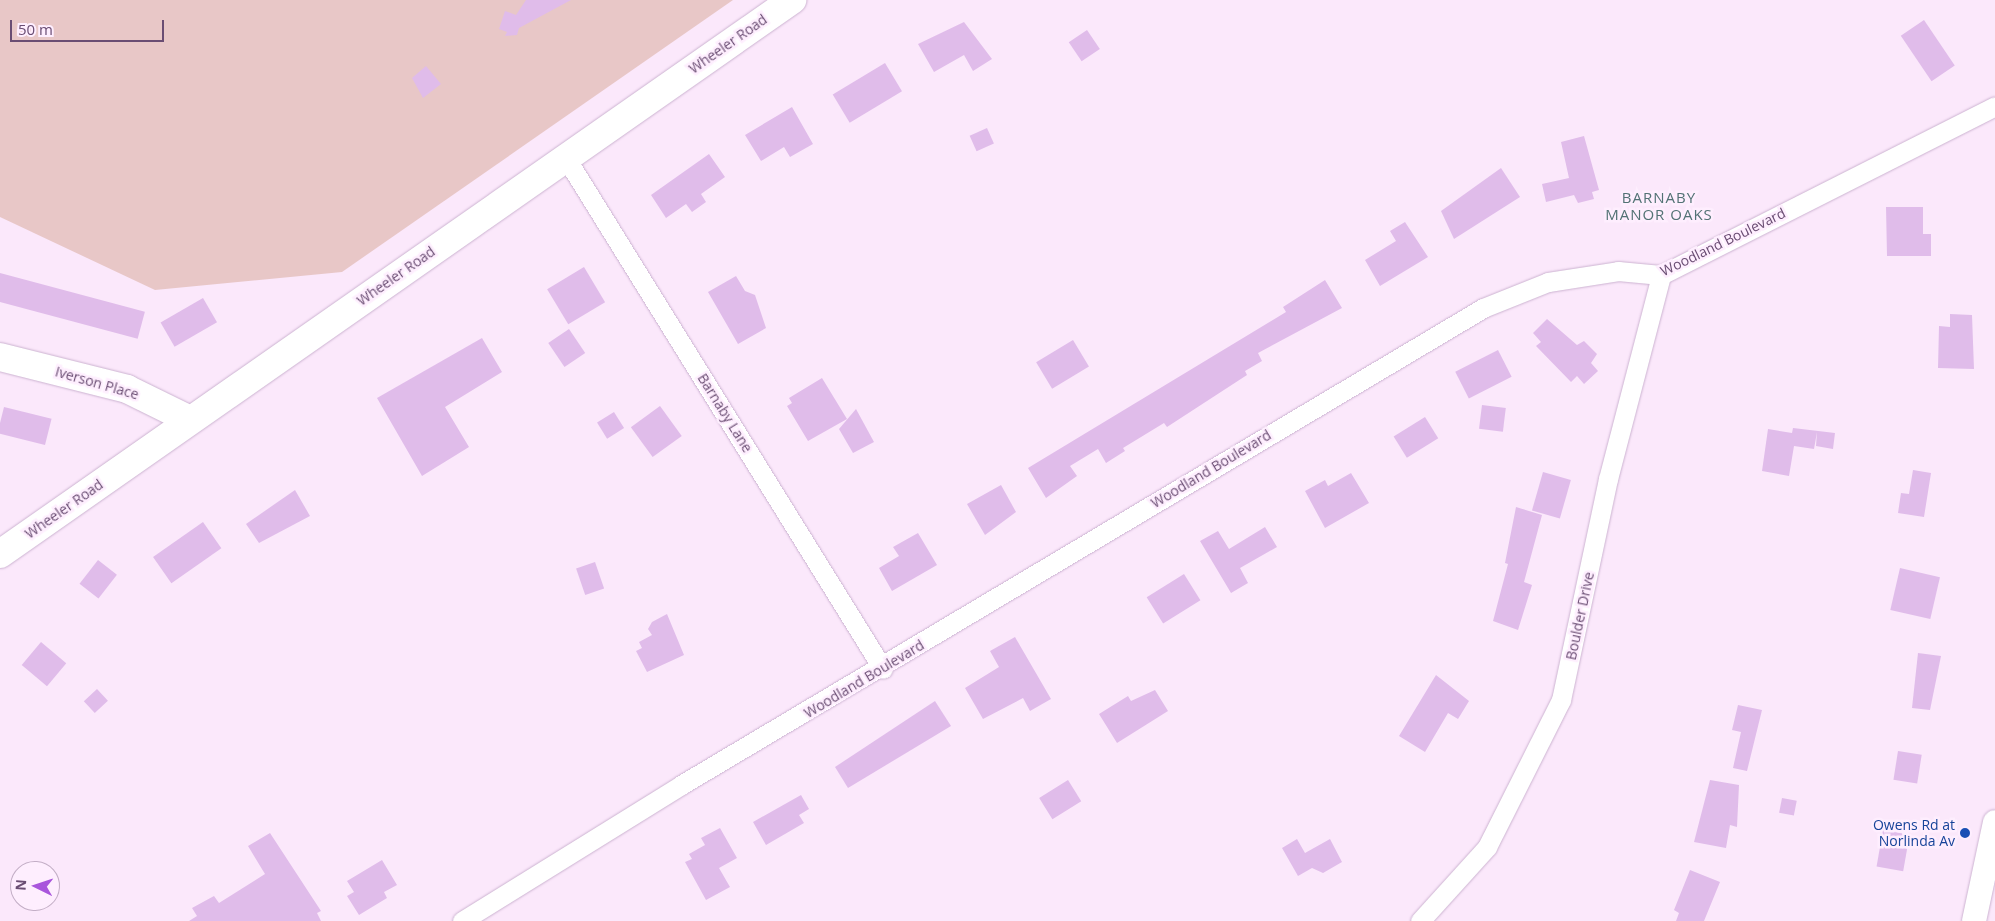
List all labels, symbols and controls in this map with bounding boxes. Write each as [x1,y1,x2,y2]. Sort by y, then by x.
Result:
scale bar [12,10,166,42]
street label: Wheeler Road [686,11,770,77]
text: 50 m [18,19,53,39]
district label: BARNABY MANOR OAKS [1604,188,1714,223]
street label: Woodland Boulevard [1658,204,1788,280]
street label: Wheeler Road [354,243,438,309]
street label: Iverson Place [53,363,141,403]
street label: Barnaby Lane [694,371,756,455]
street label: Woodland Boulevard [1148,427,1274,511]
street label: Wheeler Road [22,476,106,542]
street label: Boulder Drive [1562,570,1598,662]
street label: Woodland Boulevard [801,637,927,721]
place label: Owens Rd at Norlinda Av [1873,817,1955,850]
marker: Owens Rd at Norlinda Av [1959,827,1971,839]
north arrow [10,861,60,911]
text: N [11,879,30,891]

